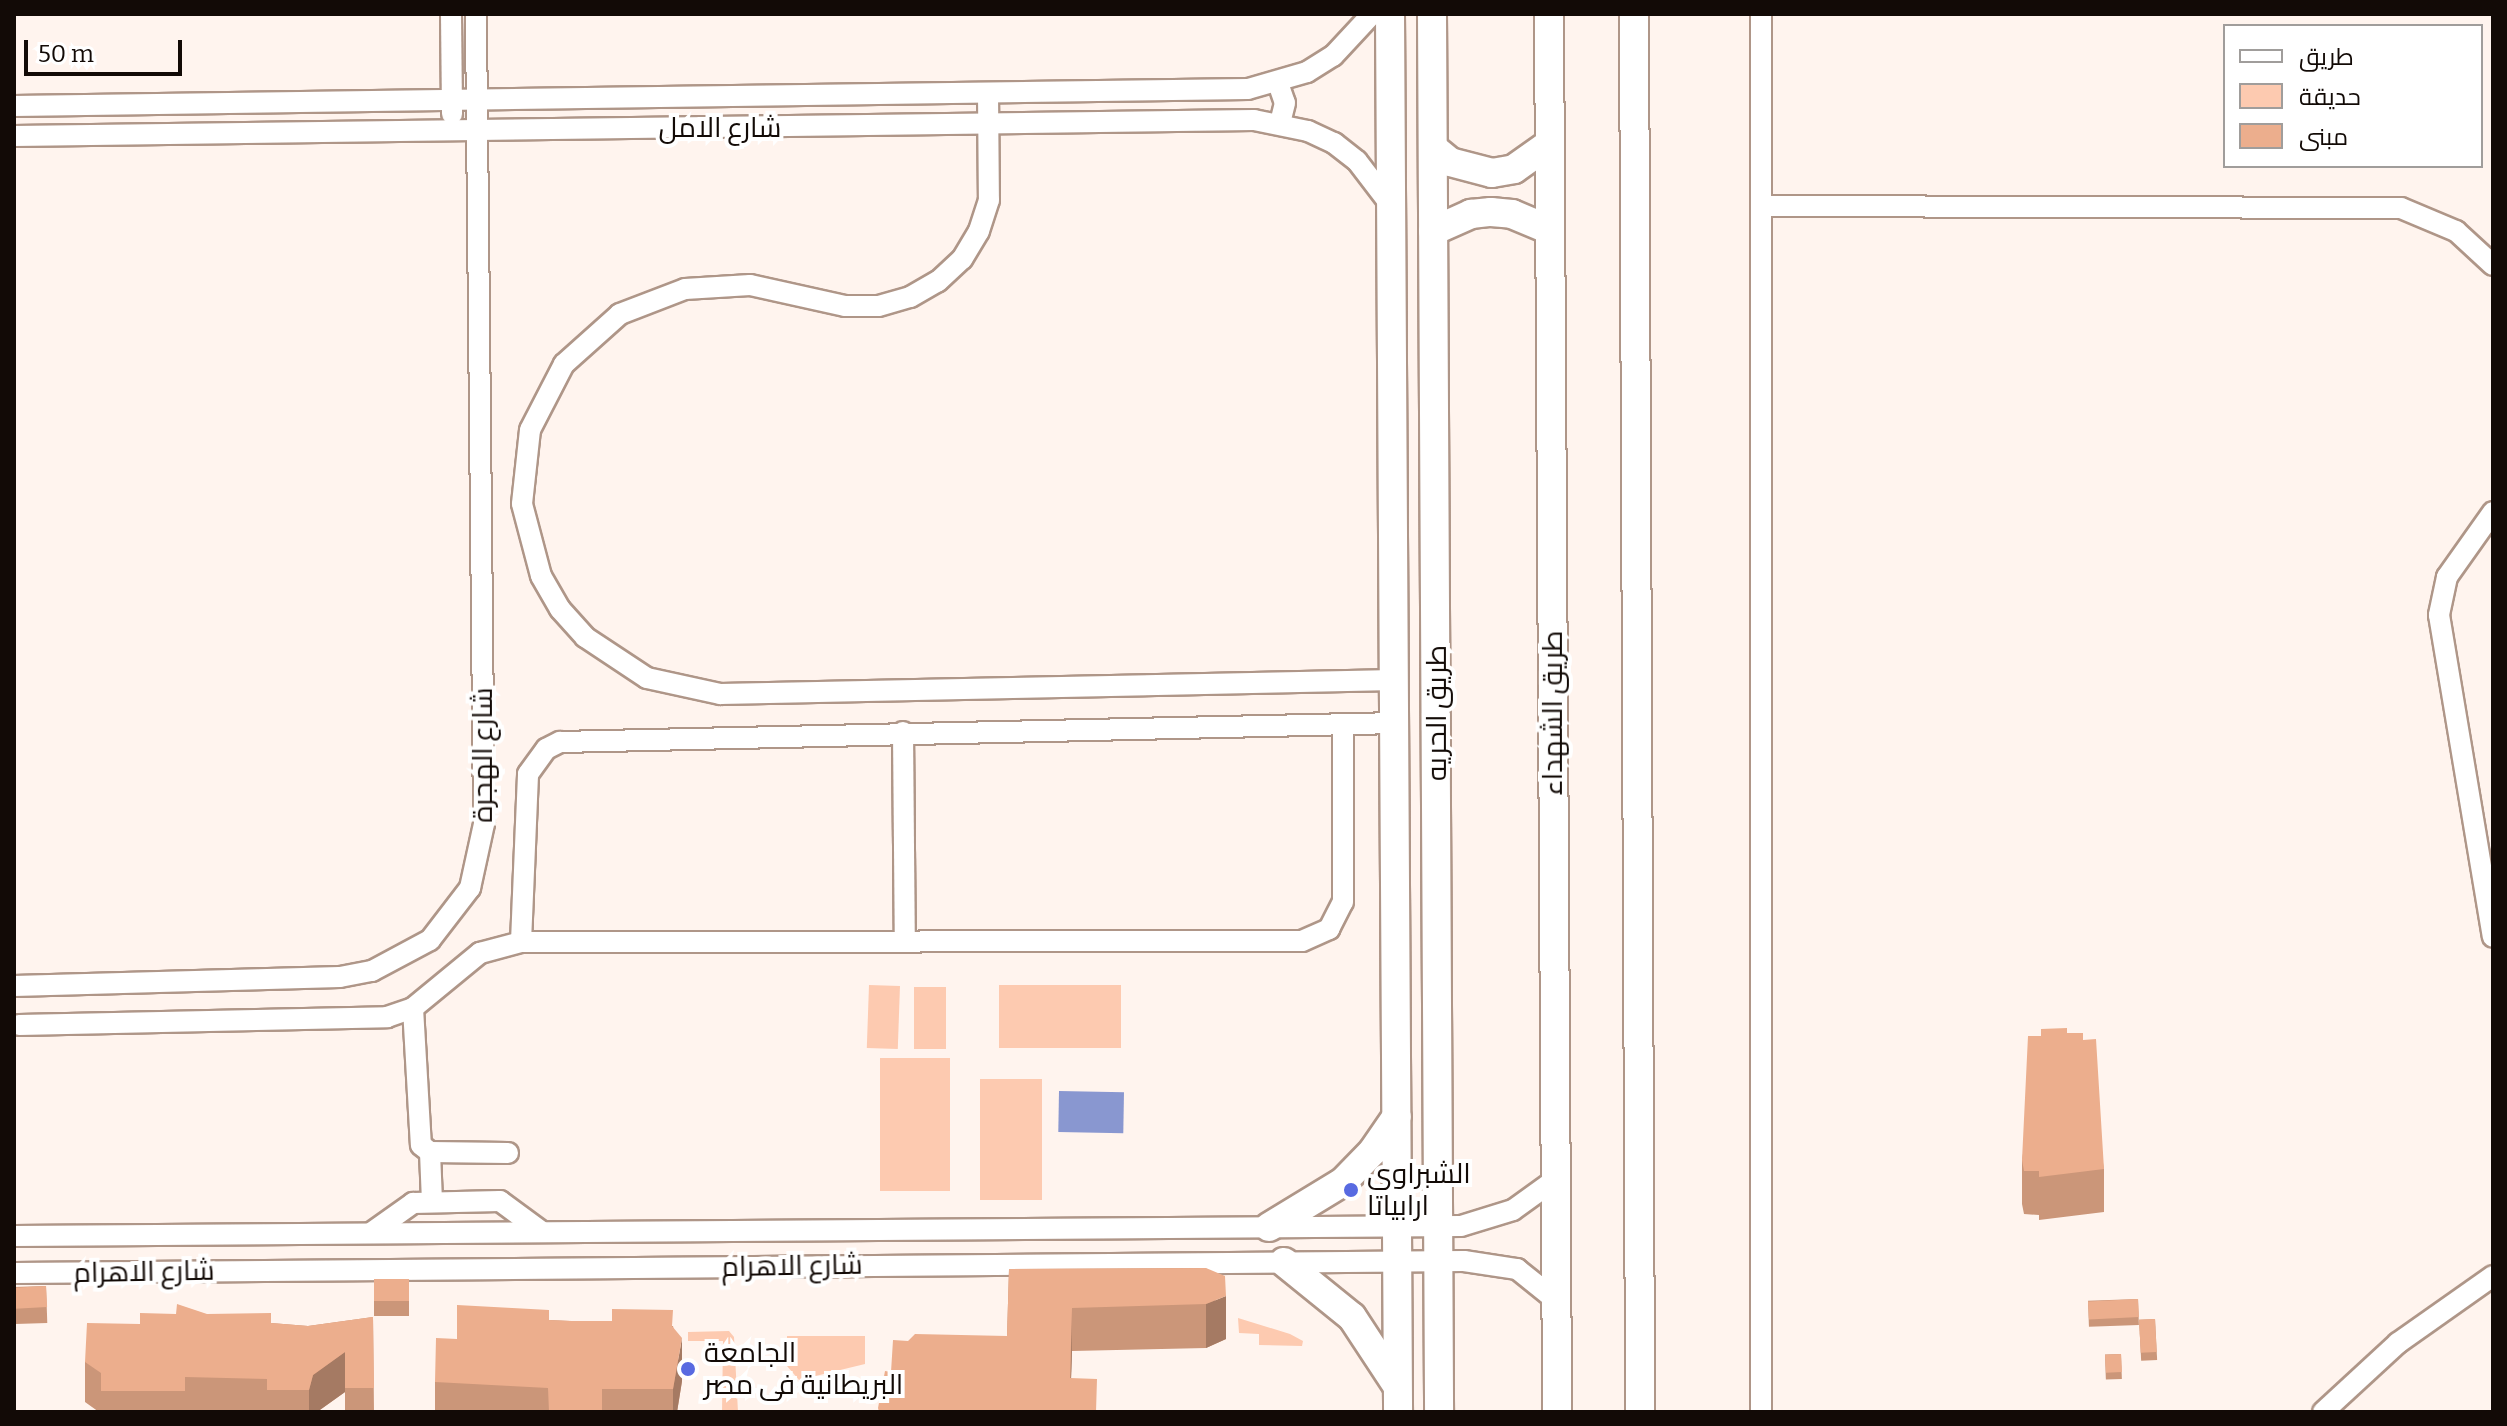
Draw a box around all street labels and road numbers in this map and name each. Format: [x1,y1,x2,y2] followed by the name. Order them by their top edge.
[659,111,781,145] street label: شارع الامل
[1536,630,1570,796] street label: طريق الشهداء
[1420,645,1454,781] street label: طريق الحريه
[466,687,500,823] street label: شارع الهجرة
[721,1248,863,1284] street label: شارع الاهرام
[73,1254,215,1290] street label: شارع الاهرام

